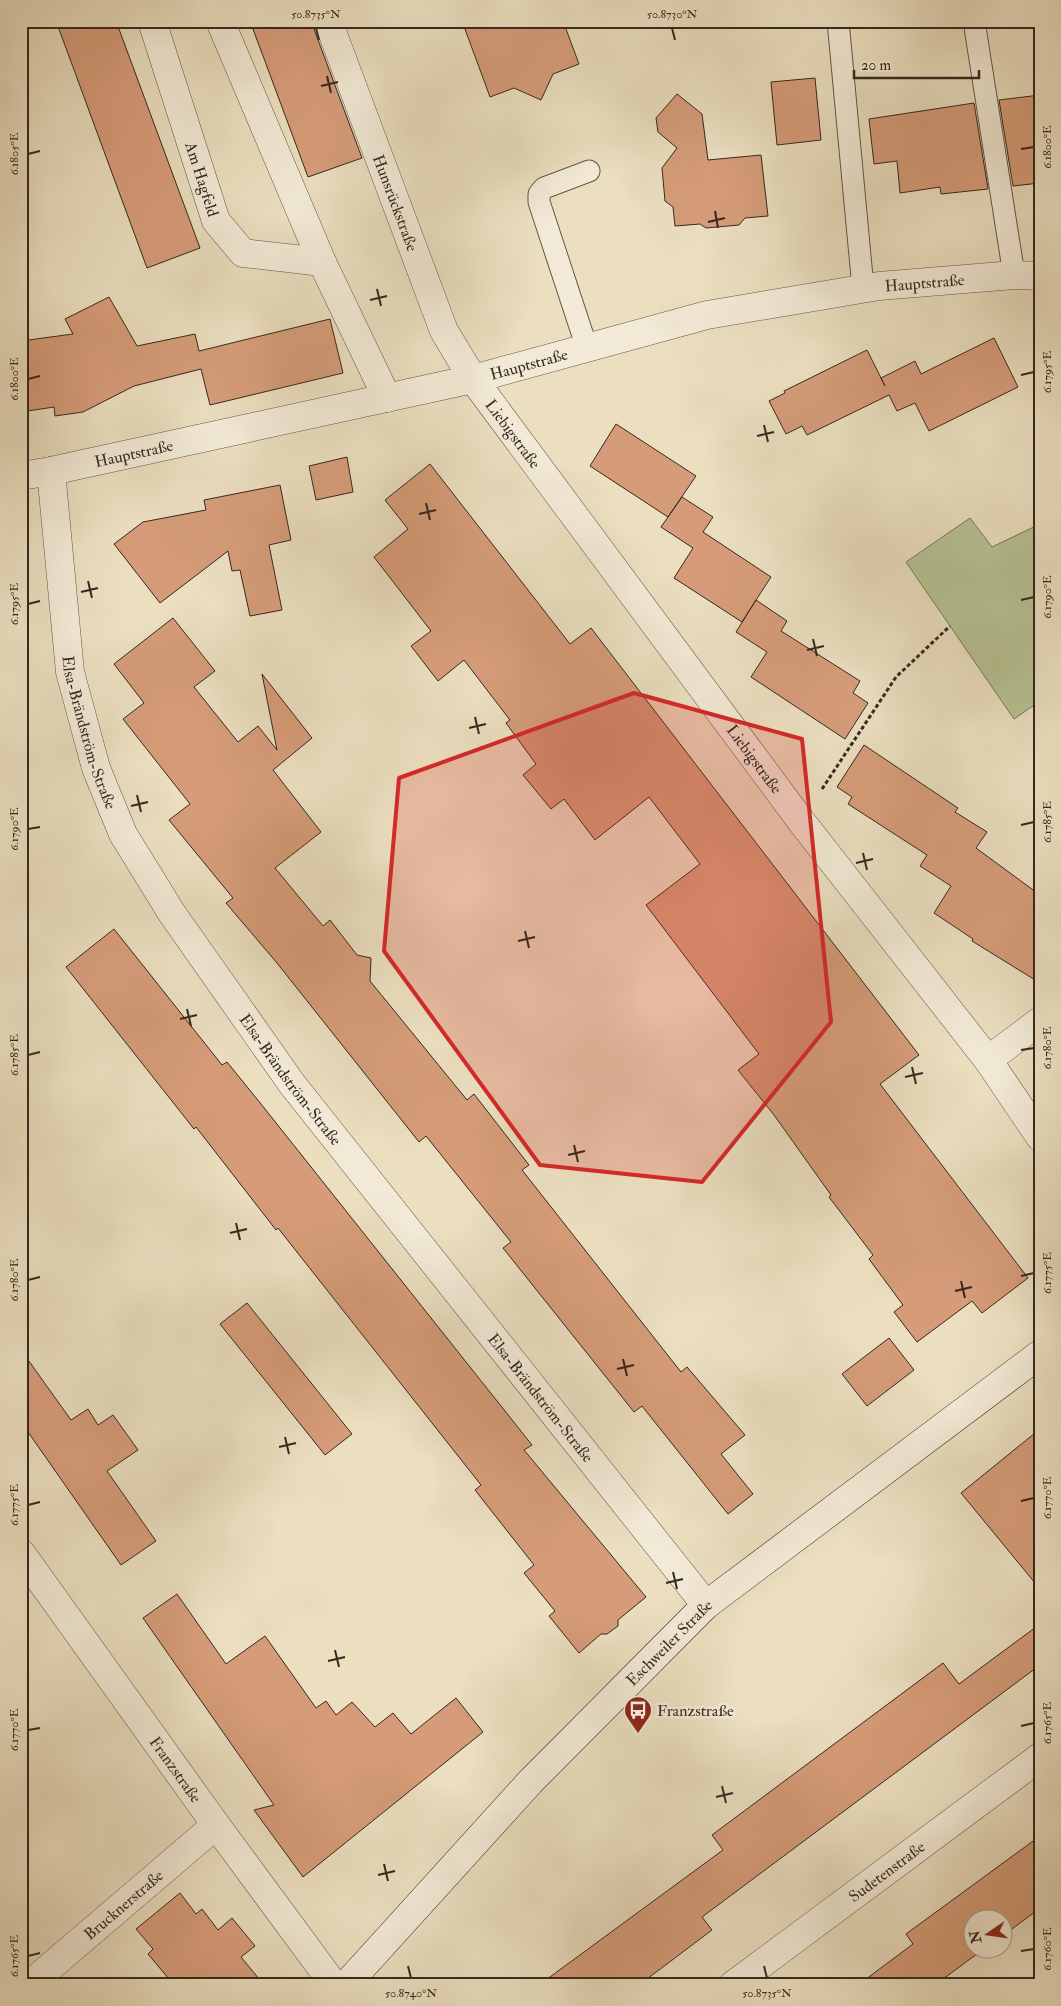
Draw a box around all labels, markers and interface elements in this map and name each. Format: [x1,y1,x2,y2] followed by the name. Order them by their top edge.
[291,7,341,22] text: 50.8735°N
[647,7,698,22] text: 50.8730°N
[854,48,978,80] scale bar
[861,56,891,75] text: 20 m
[1040,125,1055,169] text: 6.1800°E
[7,132,22,175] text: 6.1805°E
[180,139,223,219] street label: Am Hagfeld
[368,152,422,255] street label: Hunsrückstraße
[884,270,965,296] street label: Hauptstraße
[488,344,570,385] street label: Hauptstraße
[1040,350,1055,393] text: 6.1795°E
[7,357,22,401] text: 6.1800°E
[481,396,545,473] street label: Liebigstraße
[93,436,175,472] street label: Hauptstraße
[1040,575,1055,619] text: 6.1790°E
[7,582,22,625] text: 6.1795°E
[58,655,121,812] street label: Elsa-Brändström-Straße
[722,721,786,798] street label: Liebigstraße
[1040,801,1055,843] text: 6.1785°E
[7,807,22,851] text: 6.1790°E
[235,1010,346,1150] street label: Elsa-Brändström-Straße
[1040,1026,1055,1069] text: 6.1780°E
[7,1034,22,1076] text: 6.1785°E
[1040,1252,1055,1294] text: 6.1775°E
[7,1258,22,1301] text: 6.1780°E
[483,1330,598,1467] street label: Elsa-Brändström-Straße
[1040,1476,1055,1519] text: 6.1770°E
[7,1484,22,1526] text: 6.1775°E
[622,1595,717,1691] street label: Eschweiler Straße
[623,1695,653,1734] bus stop icon: Franzstraße
[657,1701,734,1721] place label: Franzstraße
[1040,1701,1055,1744] text: 6.1765°E
[7,1708,22,1751] text: 6.1770°E
[145,1733,206,1807] street label: Franzstraße
[845,1837,929,1907] street label: Sudetenstraße
[80,1865,168,1945] street label: Brucknerstraße
[964,1908,1014,1958] north arrow
[1040,1927,1055,1971] text: 6.1760°E
[966,1928,986,1946] text: N
[7,1934,22,1977] text: 6.1765°E
[385,1986,437,2001] text: 50.8740°N
[742,1986,792,2001] text: 50.8735°N

